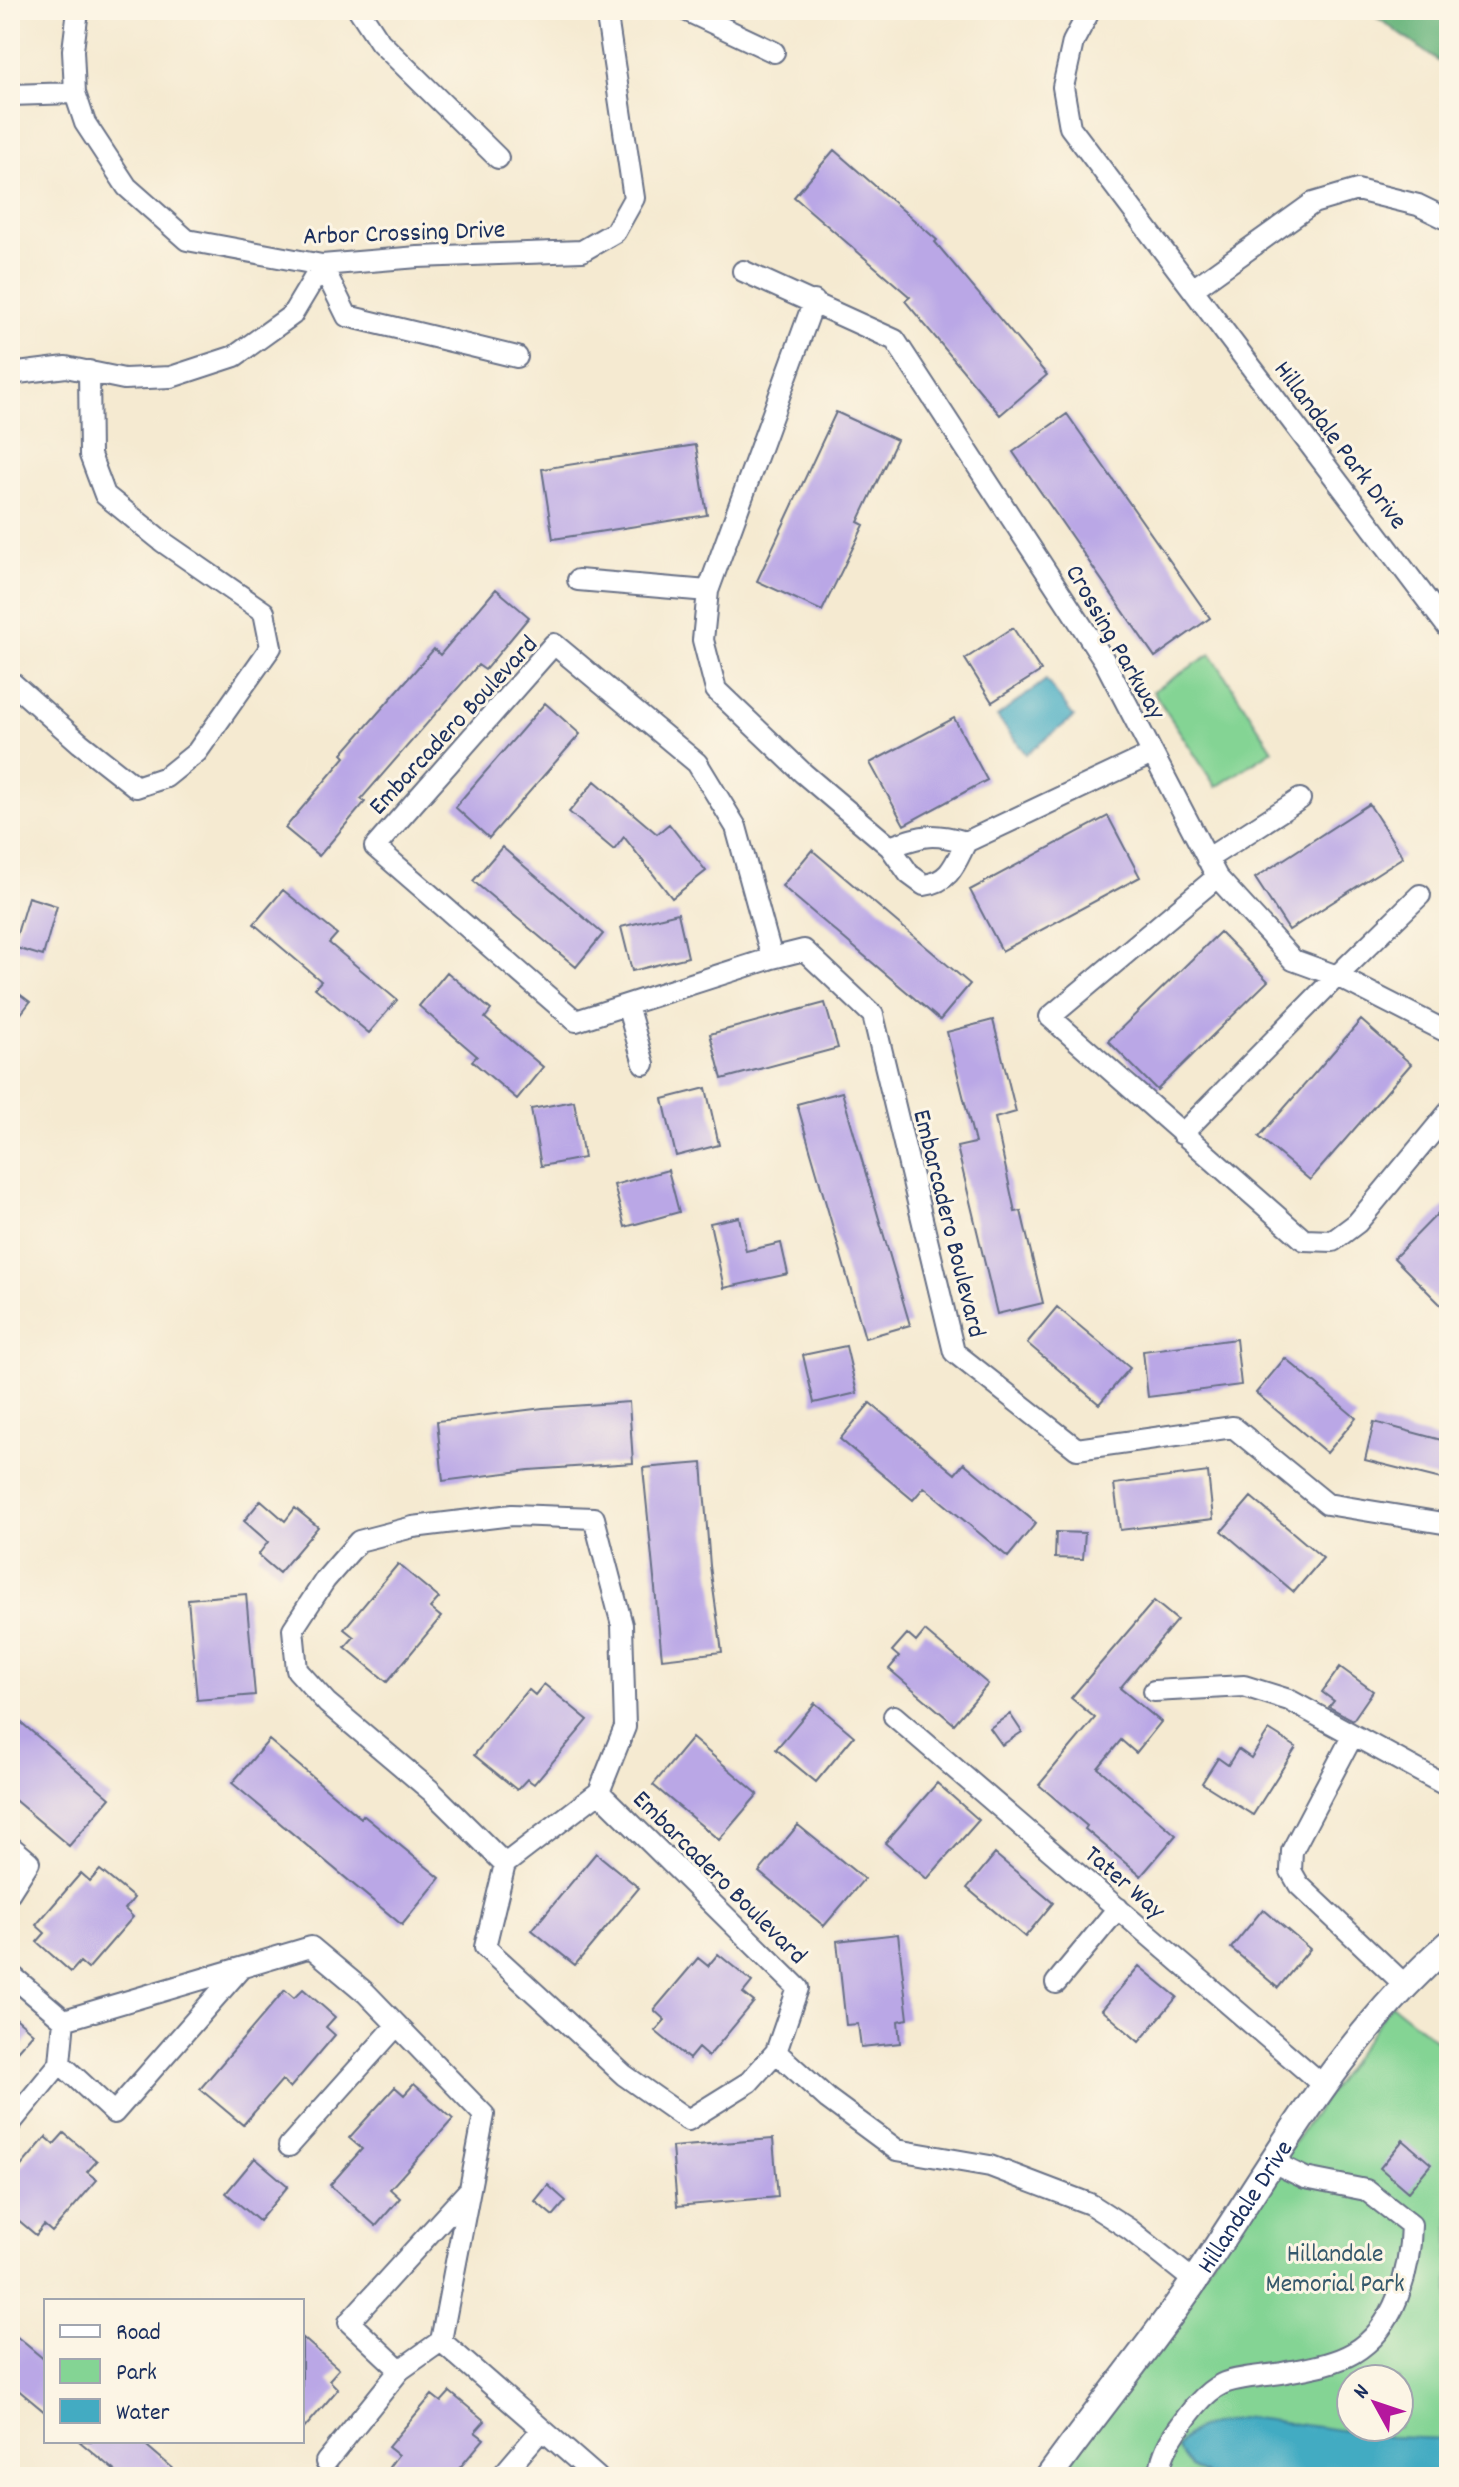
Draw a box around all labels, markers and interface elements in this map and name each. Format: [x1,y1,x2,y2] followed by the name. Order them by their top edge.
[302,212,506,257] street label: Arbor Crossing Drive
[1263,354,1415,538] street label: Hillandale Park Drive
[1054,558,1174,728] street label: Crossing Parkway
[361,628,548,825] street label: Embarcadero Boulevard
[901,1106,994,1342] street label: Embarcadero Boulevard
[623,1783,814,1974] street label: Embarcadero Boulevard
[1075,1838,1173,1930] street label: Tater Way
[1189,2133,1304,2282] street label: Hillandale Drive
[1265,2237,1405,2304] park label: Hillandale Memorial Park
[44,2299,304,2443] legend
[116,2317,161,2351] text: Road
[116,2357,157,2391] text: Park
[1335,2363,1415,2443] north arrow
[1347,2378,1378,2407] text: N
[116,2397,169,2431] text: Water

